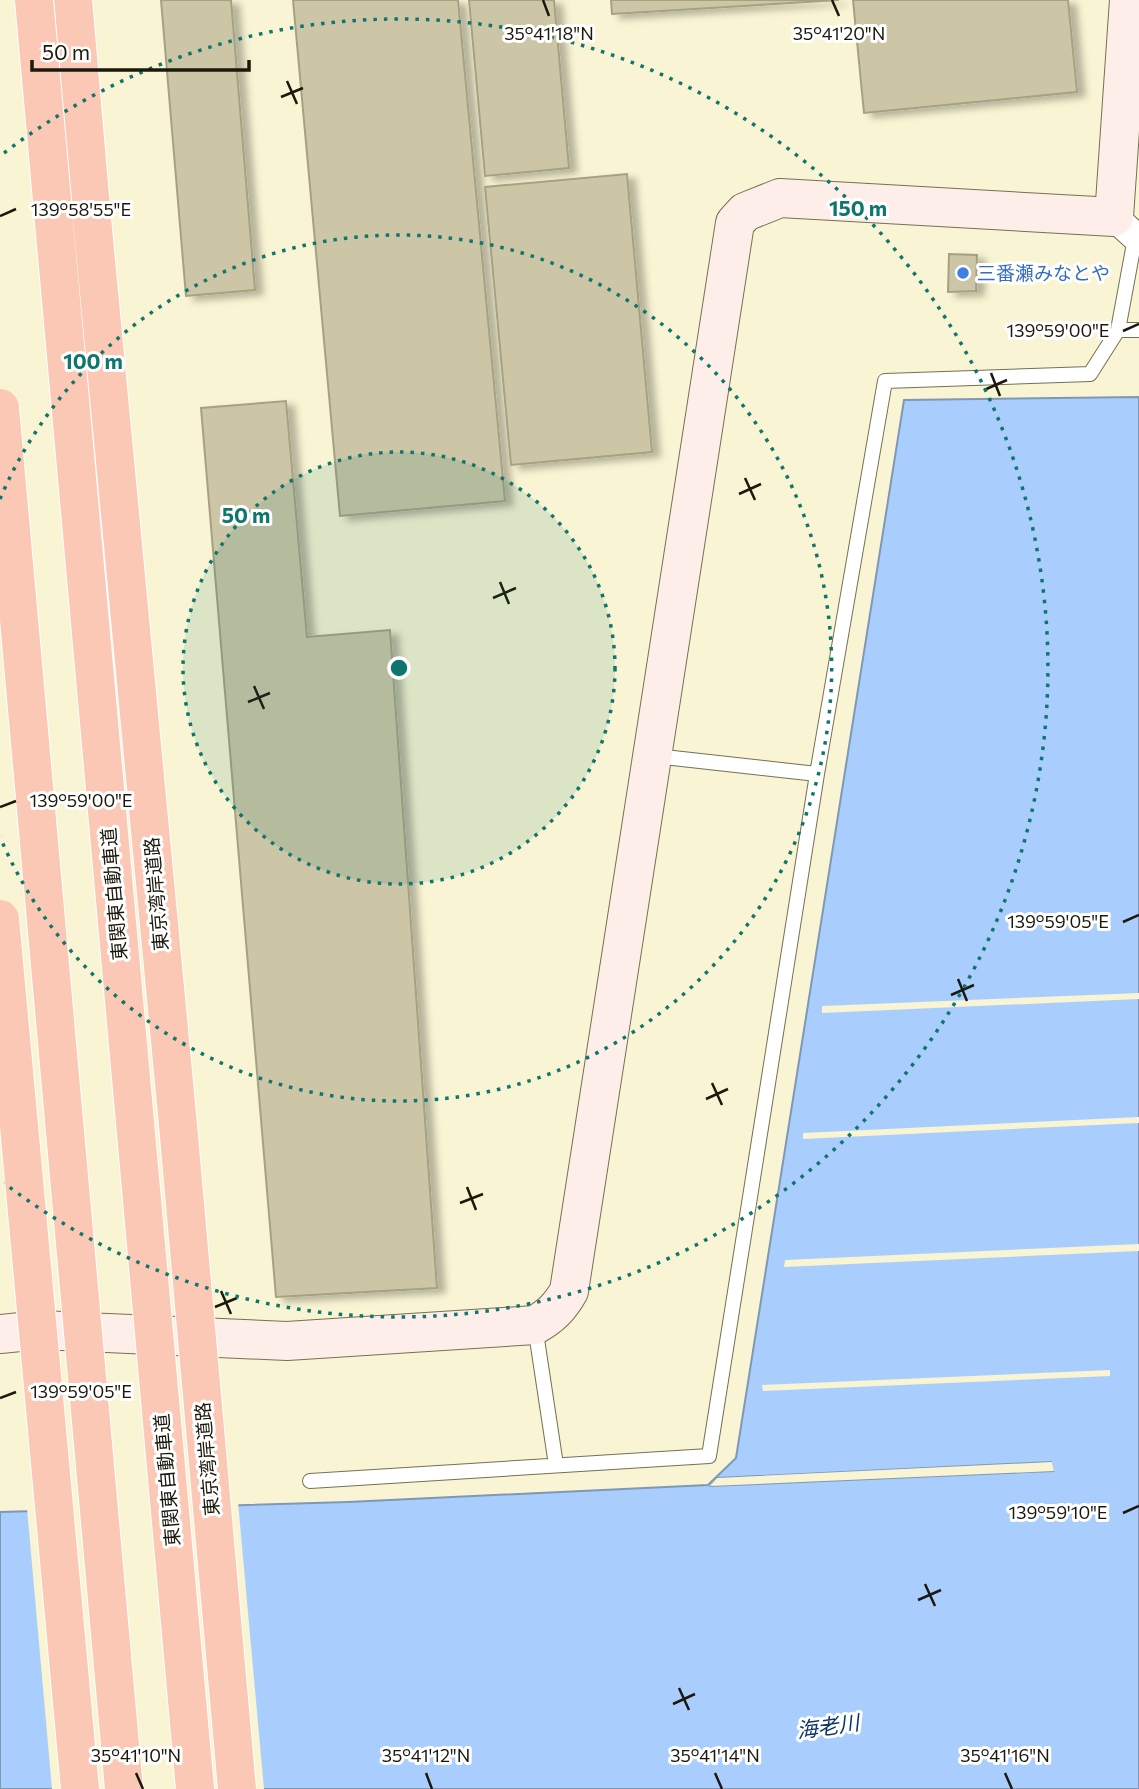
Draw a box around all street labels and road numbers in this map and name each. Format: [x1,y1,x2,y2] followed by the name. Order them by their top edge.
[96,827,131,961] street label: 東関東自動車道
[139,836,172,952] street label: 東京湾岸道路
[190,1401,223,1517] street label: 東京湾岸道路
[149,1413,184,1547] street label: 東関東自動車道

